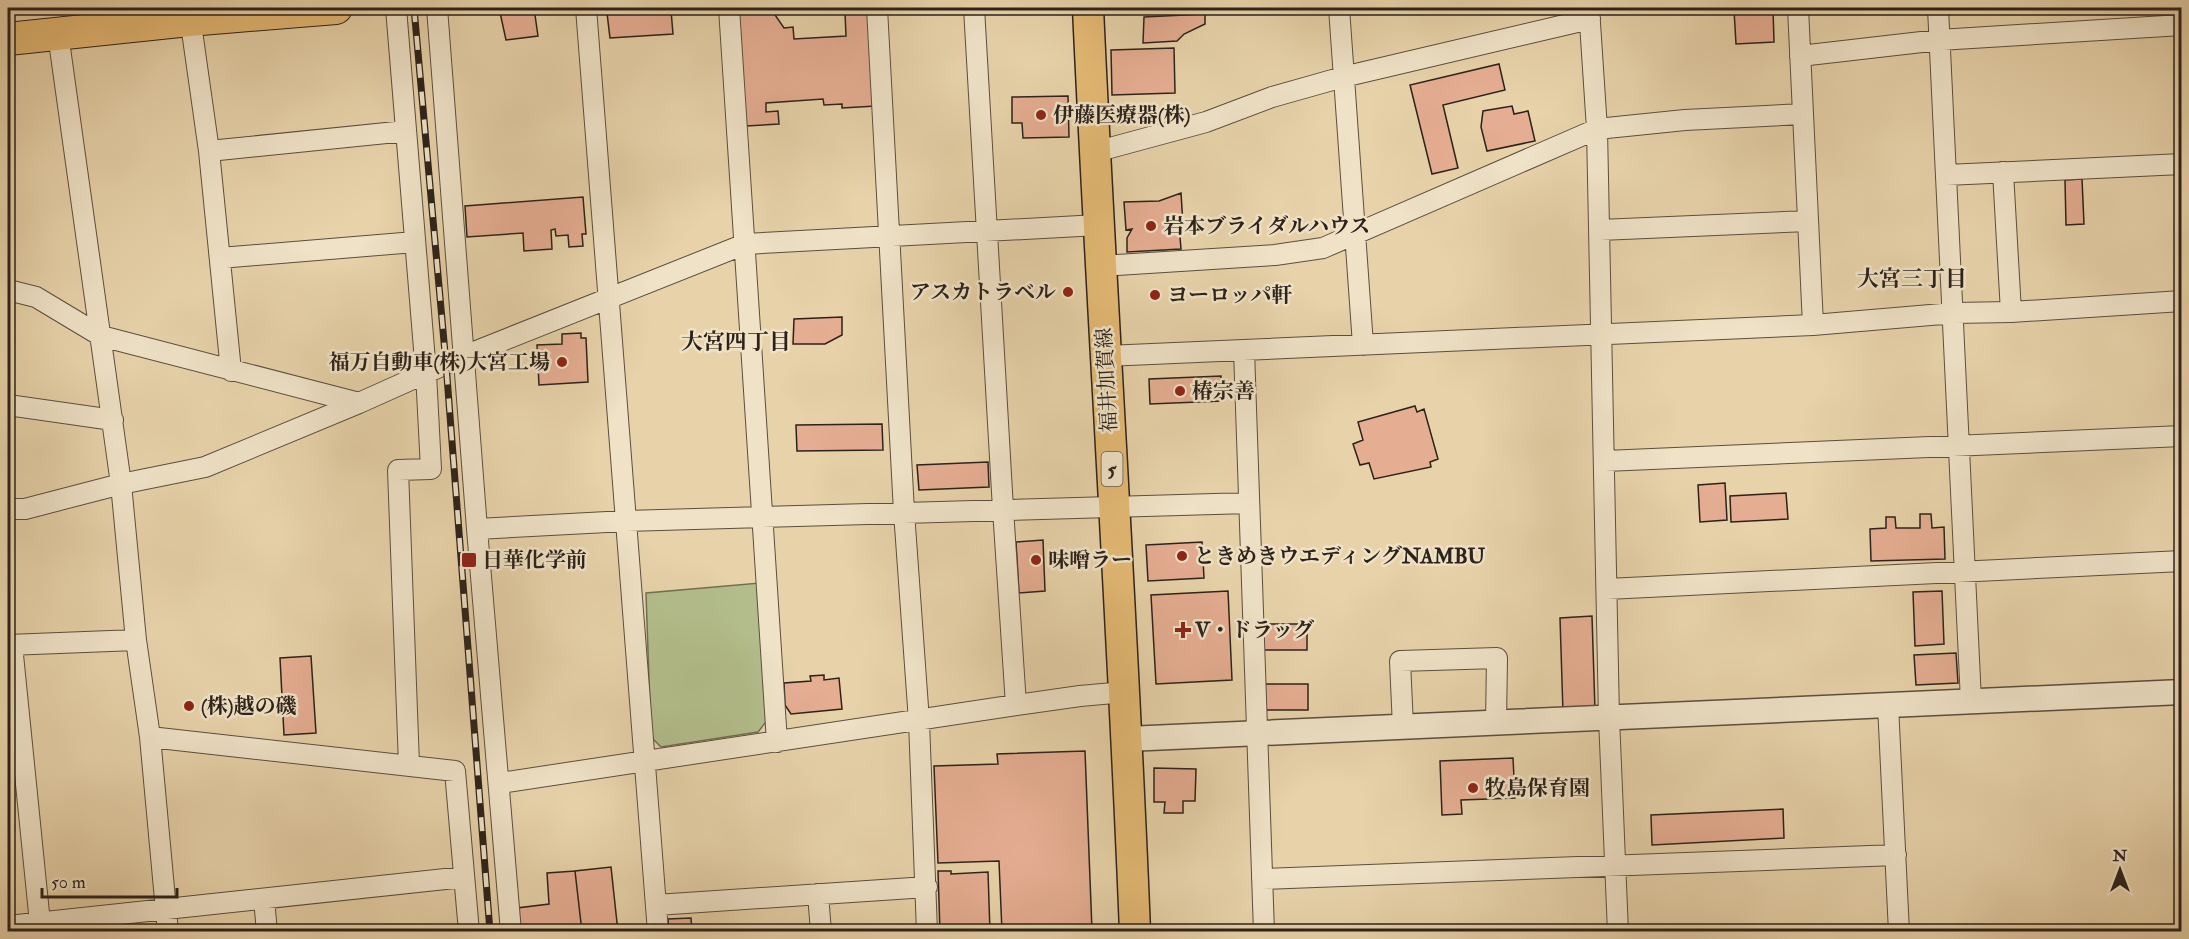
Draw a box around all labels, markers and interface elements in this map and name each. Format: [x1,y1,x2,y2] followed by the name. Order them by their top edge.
[1053,102,1190,129] place label: 伊藤医療器(株)
[1034,108,1048,122] marker: 伊藤医療器(株)
[1163,213,1370,240] place label: 岩本ブライダルハウス
[1144,219,1158,233] marker: 岩本ブライダルハウス
[1857,265,1967,293] district label: 大宮三丁目
[910,279,1056,306] place label: アスカトラベル
[1167,282,1293,309] place label: ヨーロッパ軒
[1061,285,1075,299] marker: アスカトラベル
[1148,288,1162,302] marker: ヨーロッパ軒
[1091,327,1123,433] street label: 福井加賀線
[681,328,791,356] district label: 大宮四丁目
[329,349,550,376] place label: 福万自動車(株)大宮工場
[555,355,569,369] marker: 福万自動車(株)大宮工場
[1192,378,1255,405] place label: 椿宗善
[1173,384,1187,398] marker: 椿宗善
[1102,452,1122,486] road number: 5
[1194,543,1486,570] place label: ときめきウエディングNAMBU
[482,547,587,574] place label: 日華化学前
[1048,547,1132,574] place label: 味噌ラー
[1175,549,1189,563] marker: ときめきウエディングNAMBU
[460,551,478,569] marker: 日華化学前
[1029,553,1043,567] marker: 味噌ラー
[1194,617,1314,644] place label: V・ドラッグ
[1176,623,1190,637] marker: V・ドラッグ
[201,693,296,720] place label: (株)越の磯
[182,699,196,713] marker: (株)越の磯
[1485,775,1590,802] place label: 牧島保育園
[1466,781,1480,795] marker: 牧島保育園
[2090,840,2150,900] north arrow
[2112,846,2128,866] text: N
[42,861,177,899] scale bar
[51,871,86,894] text: 50 m

